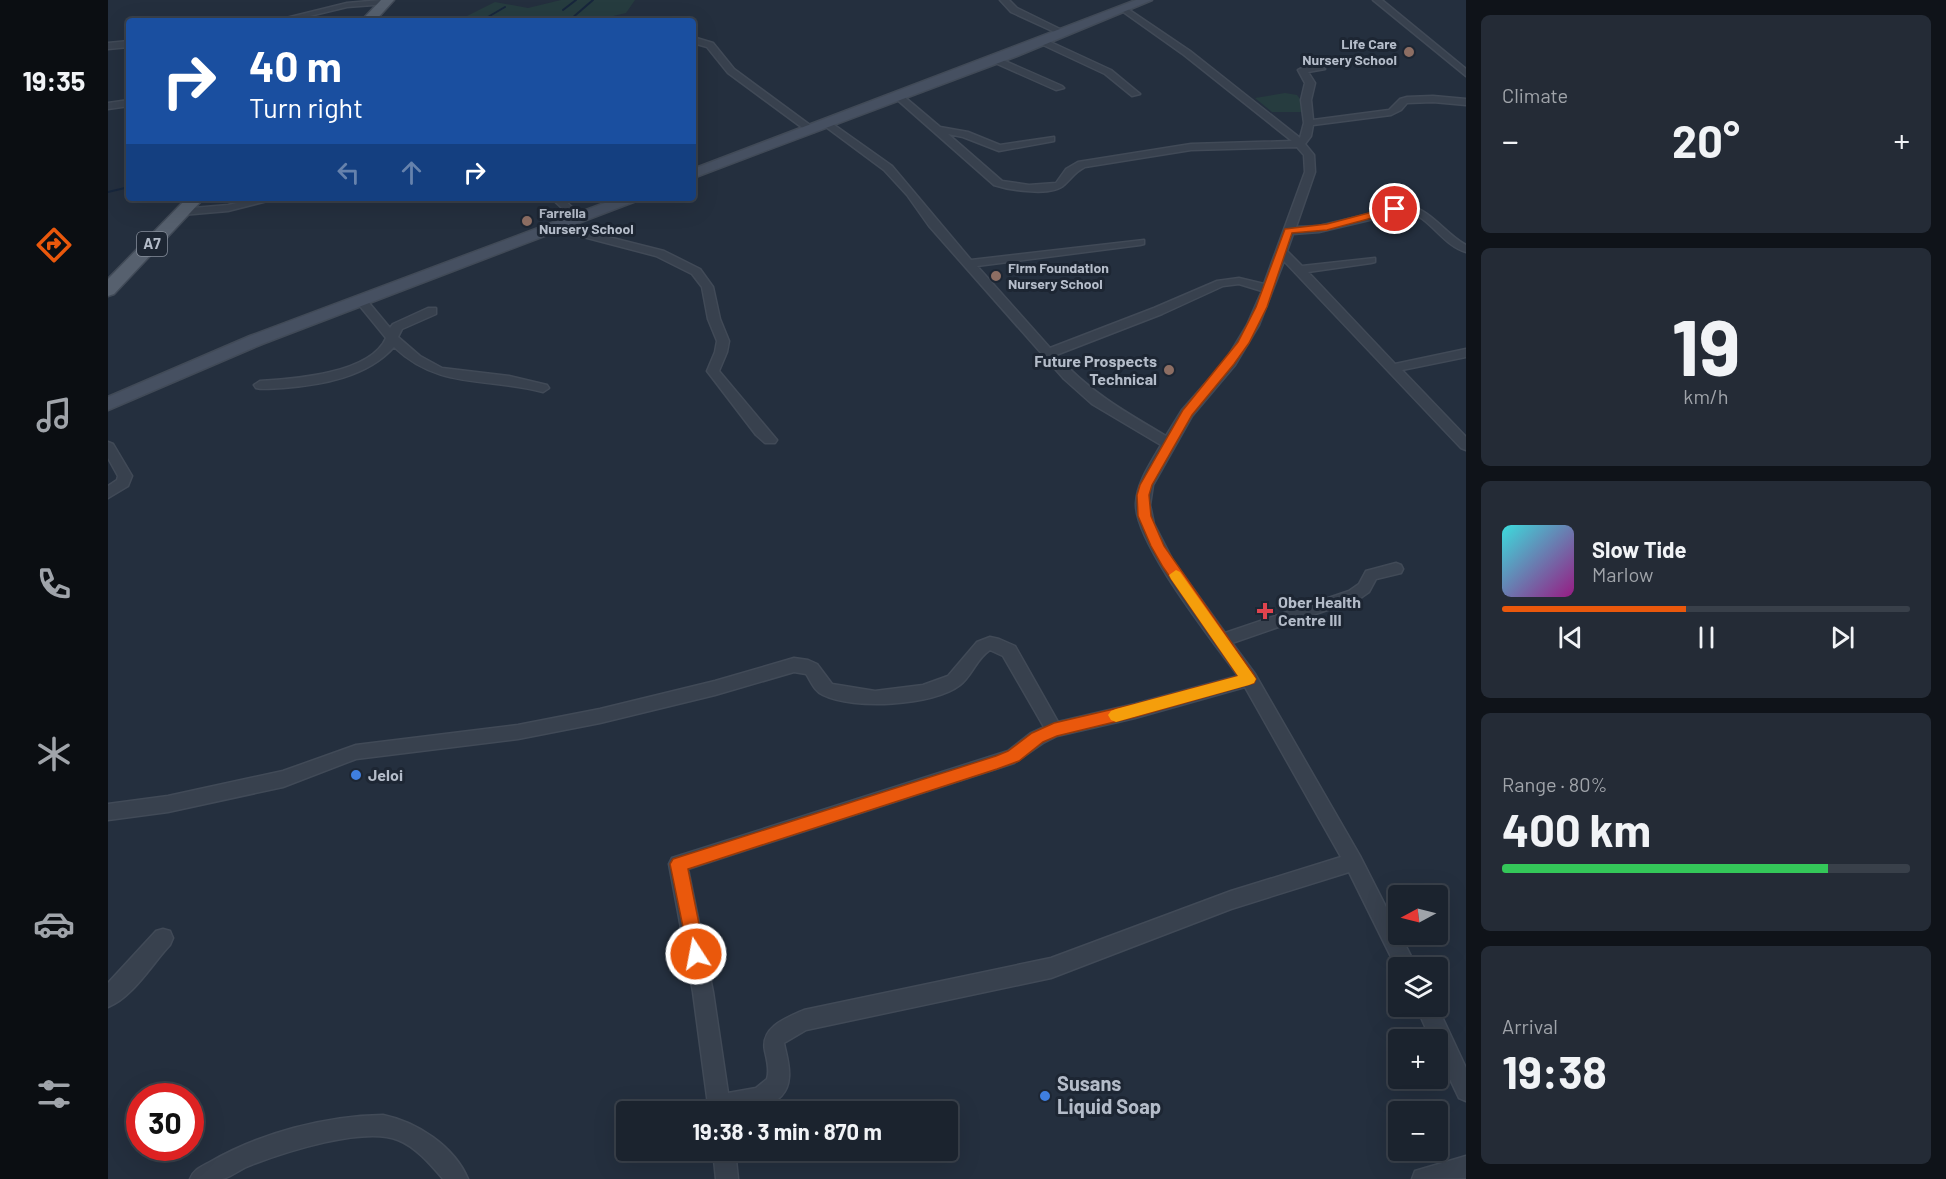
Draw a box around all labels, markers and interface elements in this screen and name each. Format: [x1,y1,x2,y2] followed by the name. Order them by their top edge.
[1302,35,1397,68] place label: Life Care Nursery School
[249,40,342,90] text: 40 m
[150,42,228,120] icon: right
[1402,45,1416,59] marker: Life Care Nursery School
[23,64,85,96] text: 19:35
[1502,83,1568,107] text: Climate
[249,91,363,123] text: Turn right
[1672,113,1740,167] text: 20°
[1502,120,1519,160] text: −
[1894,120,1910,160] text: +
[332,156,365,189] icon: left
[395,156,428,189] icon: ahead
[458,156,491,189] icon: right
[1369,183,1420,234] pin
[1378,192,1411,225] icon: arrive
[539,204,634,237] place label: Farrella Nursery School
[520,214,534,228] marker: Farrella Nursery School
[33,224,75,266] icon: directions
[137,232,167,256] road number: A7
[1008,259,1109,292] place label: Firm Foundation Nursery School
[989,269,1003,283] marker: Firm Foundation Nursery School
[1671,298,1741,392] text: 19
[1034,351,1157,388] place label: Future Prospects Technical
[1162,363,1176,377] marker: Future Prospects Technical
[1683,384,1729,408] text: km/h
[33,394,75,436] icon: music
[1592,536,1687,562] text: Slow Tide
[1592,562,1653,586] text: Marlow
[33,563,75,605] icon: phone
[1278,592,1361,629] place label: Ober Health Centre III
[1256,602,1274,620] marker: Ober Health Centre III
[1554,621,1587,654] icon: previous
[1690,621,1723,654] icon: pause
[1826,621,1859,654] icon: next
[33,733,75,775] icon: climate
[368,765,403,784] place label: Jeloi
[349,768,363,782] marker: Jeloi
[1502,772,1607,796] text: Range · 80%
[1502,802,1651,856] text: 400 km
[1388,885,1448,945] north arrow
[1388,885,1448,1161] map controls
[33,903,75,945] icon: car
[664,922,728,986] position arrow
[1388,957,1448,1017] button: layers
[1502,1014,1558,1038] text: Arrival
[1388,1029,1448,1089] button: +
[1502,1044,1607,1098] text: 19:38
[1057,1071,1161,1118] place label: Susans Liquid Soap
[33,1073,75,1115] icon: filters
[126,1083,204,1161] speed limit sign: 30
[1038,1089,1052,1103] marker: Susans Liquid Soap
[1388,1101,1448,1161] button: −
[692,1118,882,1144] text: 19:38 · 3 min · 870 m

